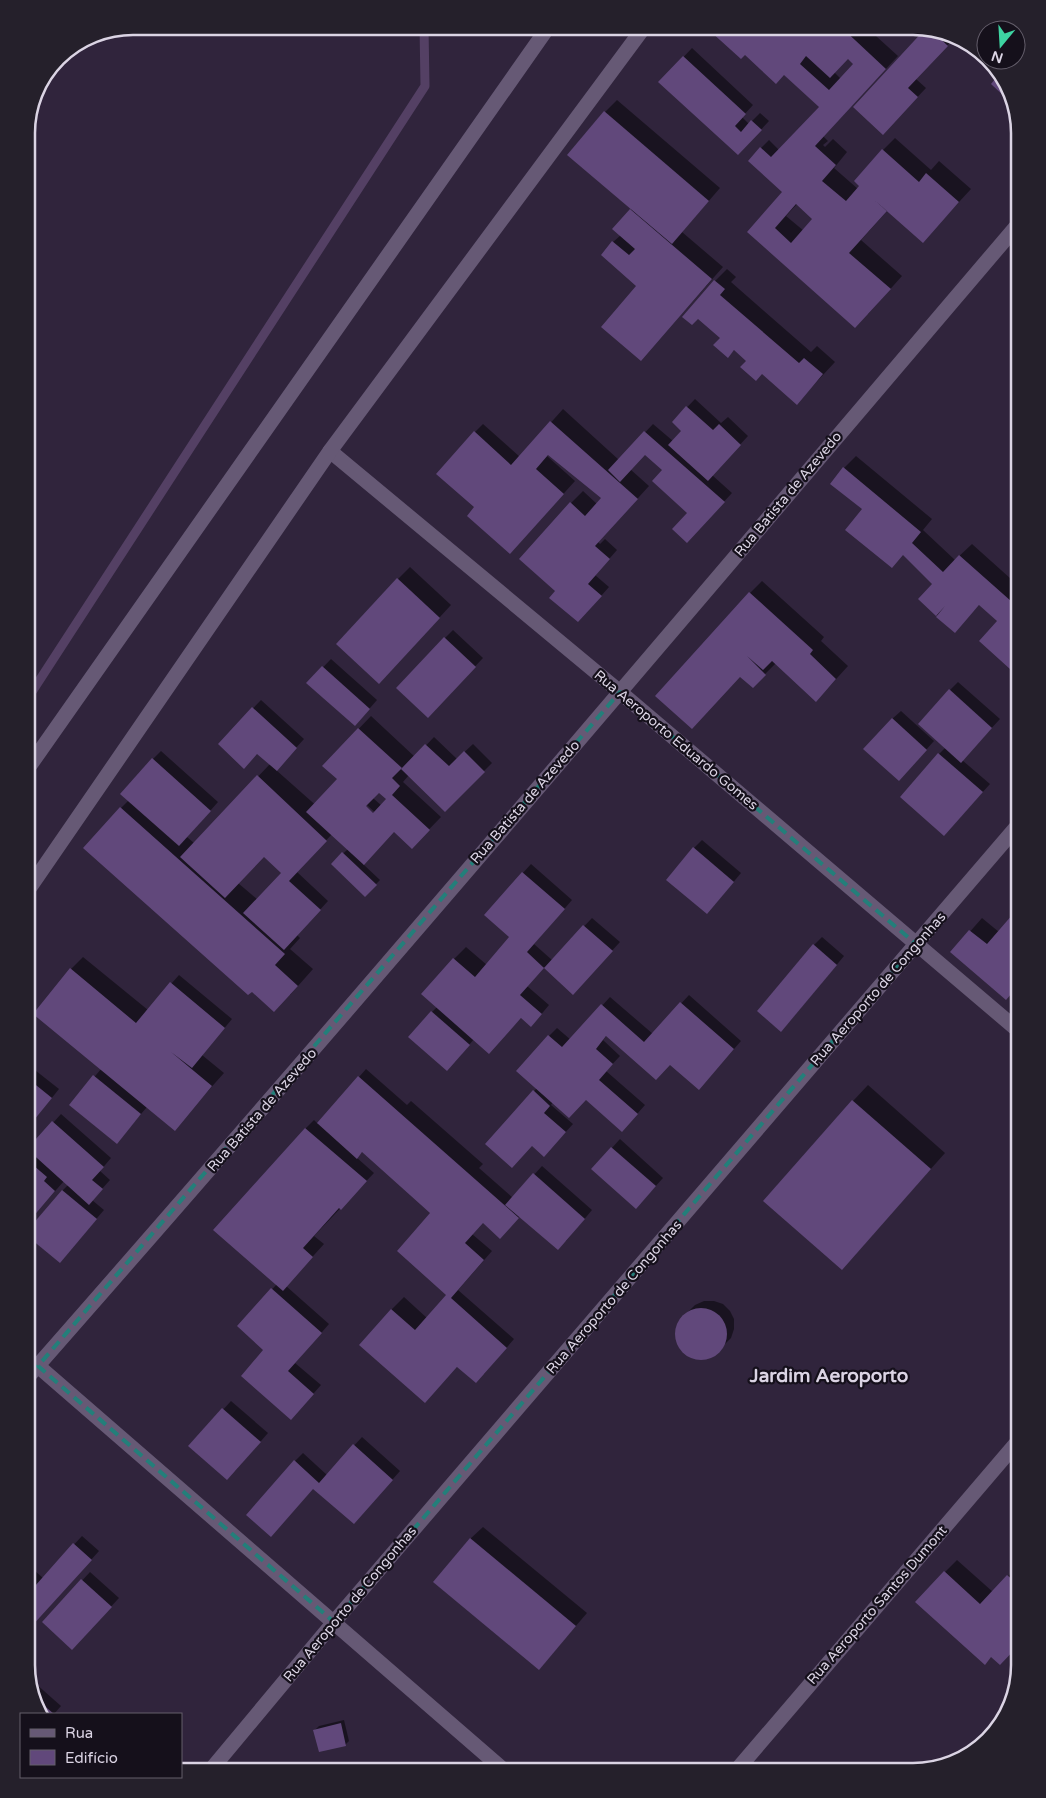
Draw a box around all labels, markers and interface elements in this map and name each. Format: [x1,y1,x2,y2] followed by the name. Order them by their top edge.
[976,20,1026,70] north arrow
[989,47,1005,67] text: N
[731,428,845,560] street label: Rua Batista de Azevedo
[591,666,762,814] street label: Rua Aeroporto Eduardo Gomes
[467,737,583,867] street label: Rua Batista de Azevedo
[807,909,950,1069] street label: Rua Aeroporto de Congonhas
[204,1045,320,1175] street label: Rua Batista de Azevedo
[543,1217,686,1377] street label: Rua Aeroporto de Congonhas
[749,1365,908,1388] district label: Jardim Aeroporto
[803,1522,951,1688] street label: Rua Aeroporto Santos Dumont
[280,1523,420,1685] street label: Rua Aeroporto de Congonhas
[20,1713,182,1778] legend
[65,1724,93,1742] text: Rua
[65,1749,118,1767] text: Edifício

